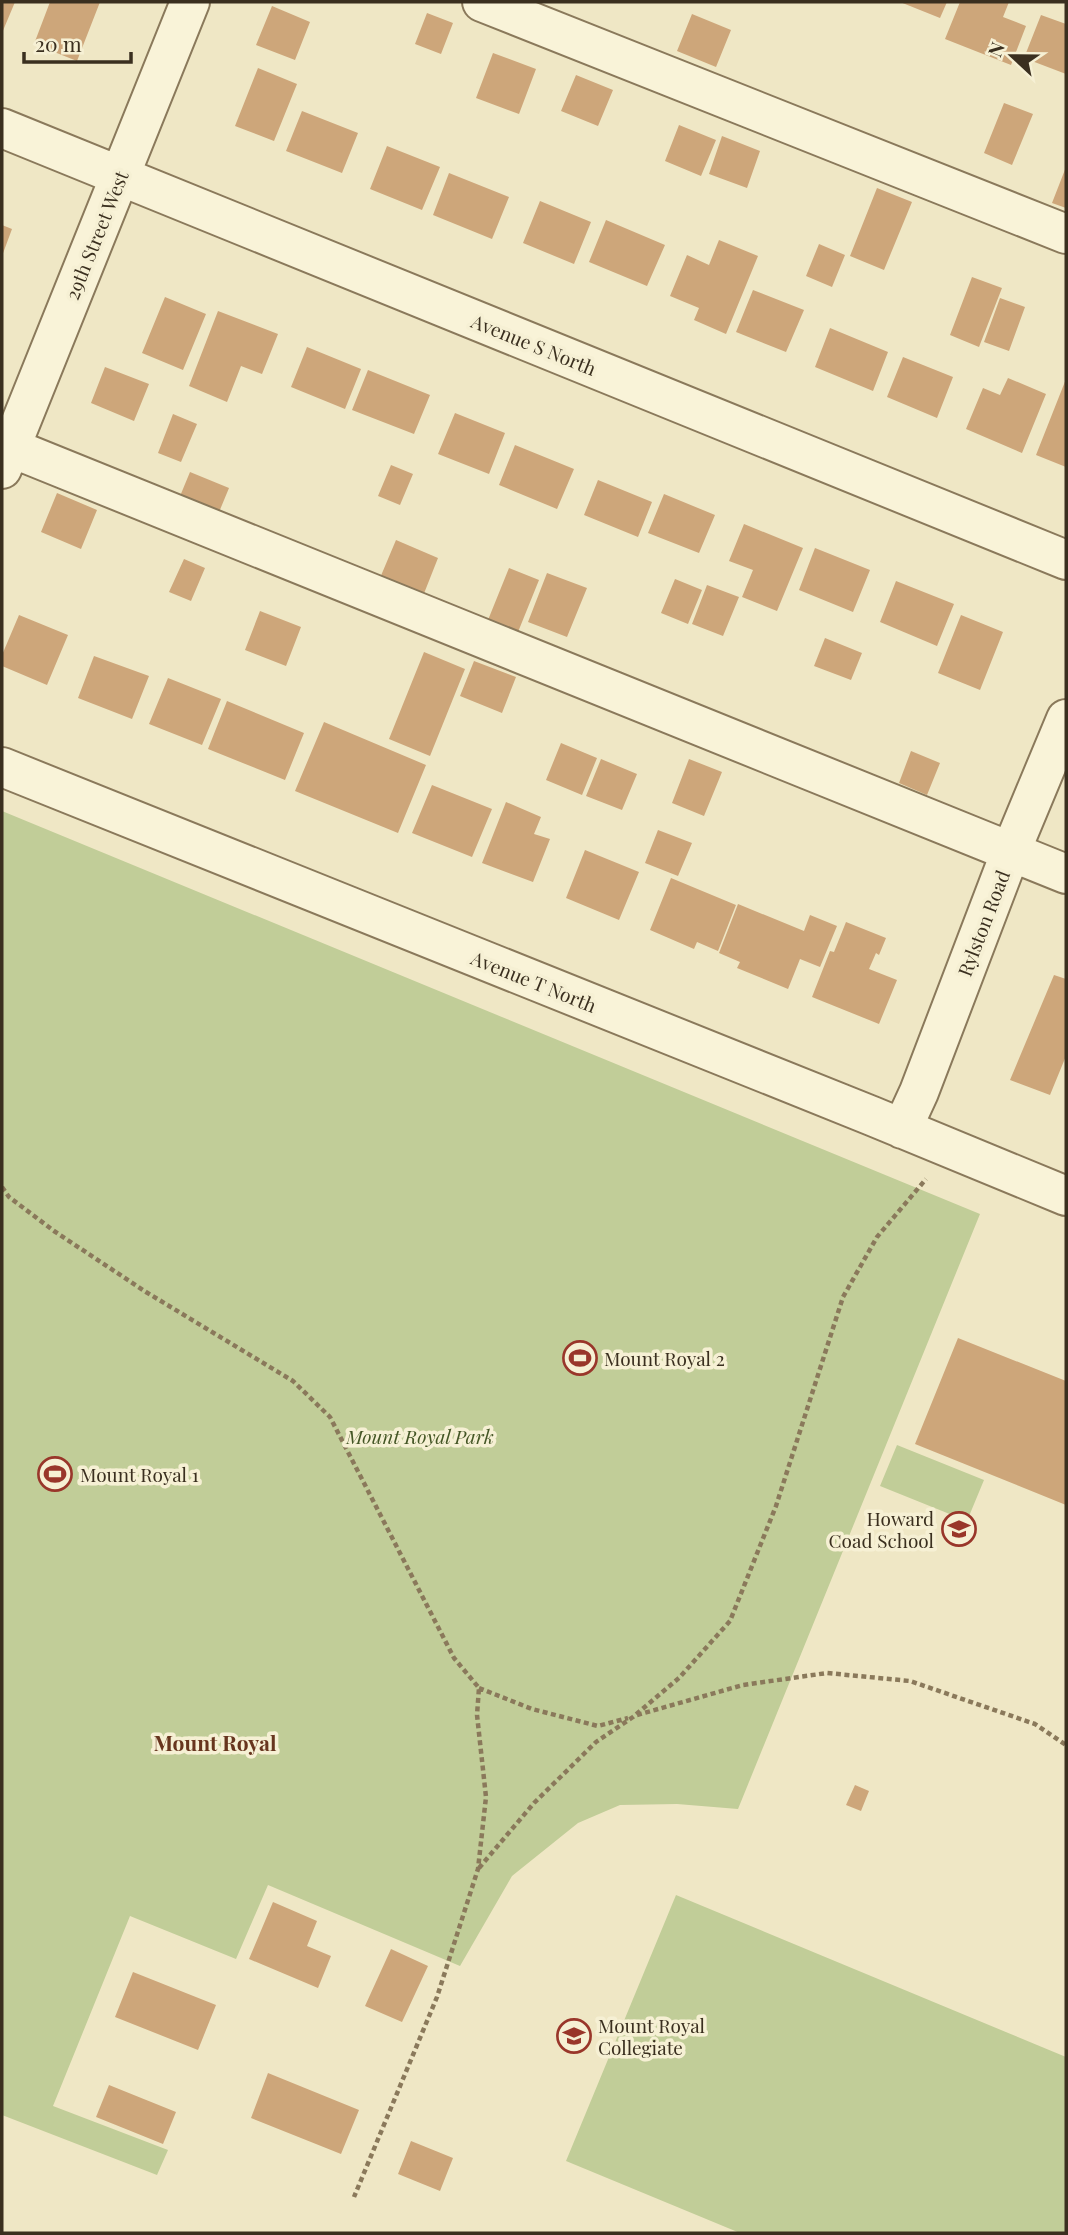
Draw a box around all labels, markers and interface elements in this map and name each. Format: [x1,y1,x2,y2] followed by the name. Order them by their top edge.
[24,21,131,65] scale bar
[977,21,1047,91] north arrow
[35,29,82,57] text: 20 m
[981,38,1010,60] text: N
[58,166,134,303] street label: 29th Street West
[467,307,600,381] street label: Avenue S North
[951,866,1015,980] street label: Rylston Road
[467,944,600,1018] street label: Avenue T North
[561,1339,599,1377] sports icon: Mount Royal 2
[604,1345,725,1371] place label: Mount Royal 2
[345,1423,494,1449] park label: Mount Royal Park
[36,1455,74,1493] sports icon: Mount Royal 1
[80,1461,199,1487] place label: Mount Royal 1
[829,1505,935,1553] place label: Howard Coad School
[940,1510,978,1548] school or university icon: Howard Coad School
[154,1728,277,1756] district label: Mount Royal
[598,2012,706,2060] place label: Mount Royal Collegiate
[555,2017,593,2055] school or university icon: Mount Royal Collegiate

